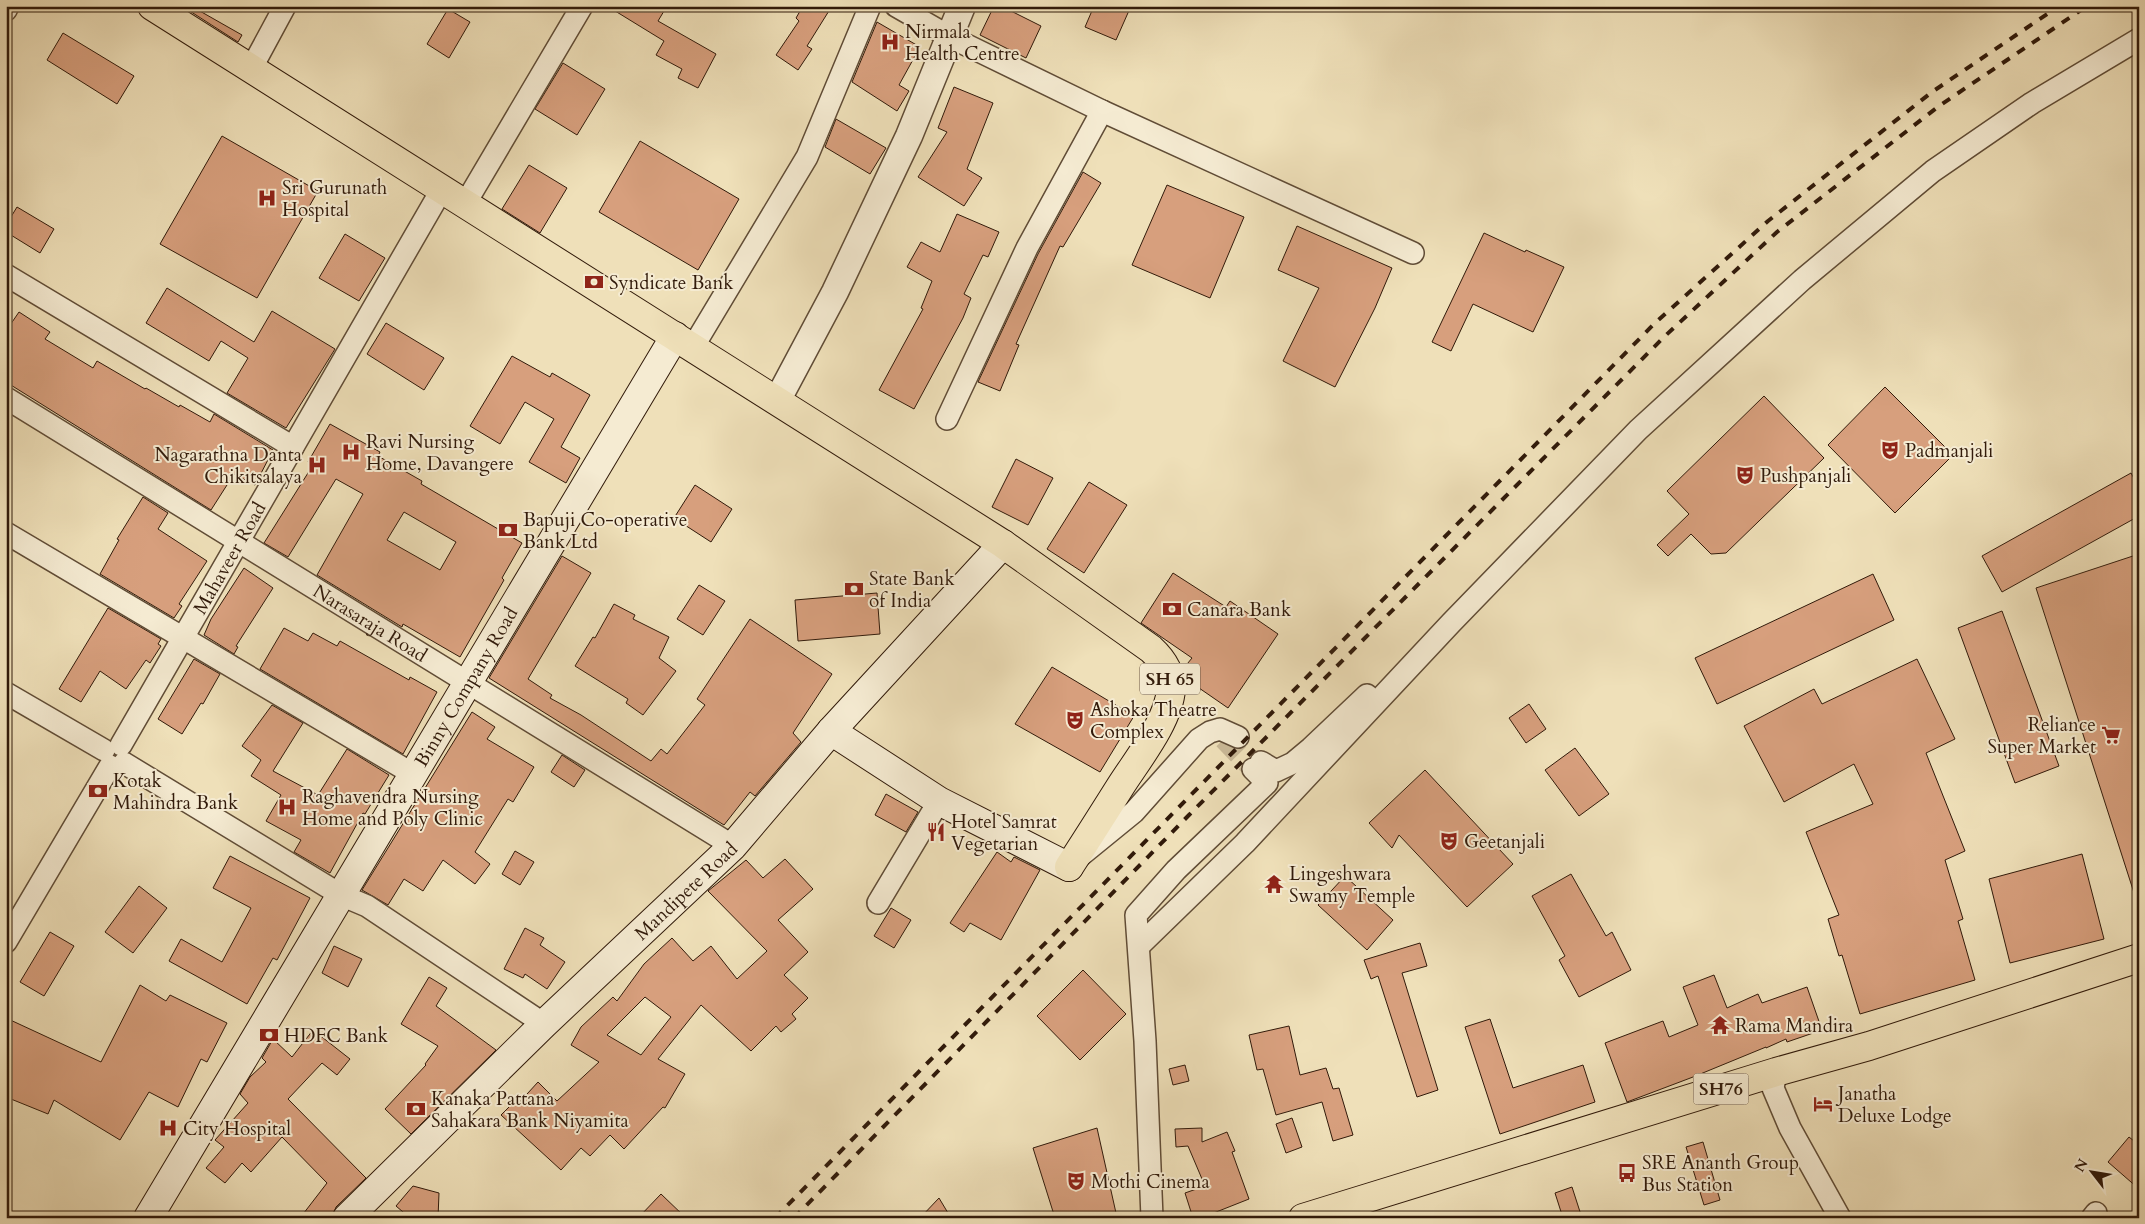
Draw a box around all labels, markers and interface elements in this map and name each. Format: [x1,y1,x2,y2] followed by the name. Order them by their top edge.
[905,19,1020,67] place label: Nirmala Health Centre
[879,31,901,53] hospital icon: Nirmala Health Centre
[282,175,388,223] place label: Sri Gurunath Hospital
[256,187,278,209] hospital icon: Sri Gurunath Hospital
[609,270,734,296] place label: Syndicate Bank
[583,271,605,293] bank icon: Syndicate Bank
[366,429,514,477] place label: Ravi Nursing Home, Davangere
[1905,438,1993,464] place label: Padmanjali
[1879,439,1901,461] theatre icon: Padmanjali
[340,441,362,463] hospital icon: Ravi Nursing Home, Davangere
[154,442,302,490] place label: Nagarathna Danta Chikitsalaya
[306,454,328,476] hospital icon: Nagarathna Danta Chikitsalaya
[1760,463,1851,489] place label: Pushpanjali
[1734,464,1756,486] theatre icon: Pushpanjali
[187,498,273,619] street label: Mahaveer Road
[523,507,687,555] place label: Bapuji Co-operative Bank Ltd
[497,519,519,541] bank icon: Bapuji Co-operative Bank Ltd
[869,566,955,614] place label: State Bank of India
[308,578,432,669] street label: Narasaraja Road
[843,578,865,600] bank icon: State Bank of India
[1187,597,1292,623] place label: Canara Bank
[1161,598,1183,620] bank icon: Canara Bank
[409,602,524,772] street label: Binny Company Road
[1140,664,1200,694] road number: SH 65
[1090,697,1217,745] place label: Ashoka Theatre Complex
[1064,709,1086,731] theatre icon: Ashoka Theatre Complex
[1987,712,2096,760] place label: Reliance Super Market
[2100,724,2122,746] supermarket icon: Reliance Super Market
[113,768,239,816] place label: Kotak Mahindra Bank
[87,780,109,802] bank icon: Kotak Mahindra Bank
[302,784,484,832] place label: Raghavendra Nursing Home and Poly Clinic
[276,796,298,818] hospital icon: Raghavendra Nursing Home and Poly Clinic
[951,809,1057,857] place label: Hotel Samrat Vegetarian
[925,821,947,843] restaurant icon: Hotel Samrat Vegetarian
[1464,829,1545,855] place label: Geetanjali
[1438,830,1460,852] theatre icon: Geetanjali
[629,836,744,946] street label: Mandipete Road
[1289,861,1415,909] place label: Lingeshwara Swamy Temple
[1263,873,1285,895] temple icon: Lingeshwara Swamy Temple
[1735,1013,1853,1039] place label: Rama Mandira
[1709,1014,1731,1036] temple icon: Rama Mandira
[284,1023,389,1049] place label: HDFC Bank
[258,1024,280,1046] bank icon: HDFC Bank
[1694,1074,1748,1104] road number: SH76
[1835,1081,1952,1129] place label: Janatha Deluxe Lodge
[431,1086,629,1134] place label: Kanaka Pattana Sahakara Bank Niyamita
[1812,1093,1834,1115] hotel icon: Janatha Deluxe Lodge
[405,1098,427,1120] bank icon: Kanaka Pattana Sahakara Bank Niyamita
[183,1116,291,1142] place label: City Hospital
[157,1117,179,1139] hospital icon: City Hospital
[2068,1146,2118,1196] north arrow
[1642,1150,1799,1198] place label: SRE Ananth Group Bus Station
[2070,1155,2093,1176] text: N
[1616,1162,1638,1184] bus stop icon: SRE Ananth Group Bus Station
[1091,1169,1210,1195] place label: Mothi Cinema
[1065,1170,1087,1192] theatre icon: Mothi Cinema

